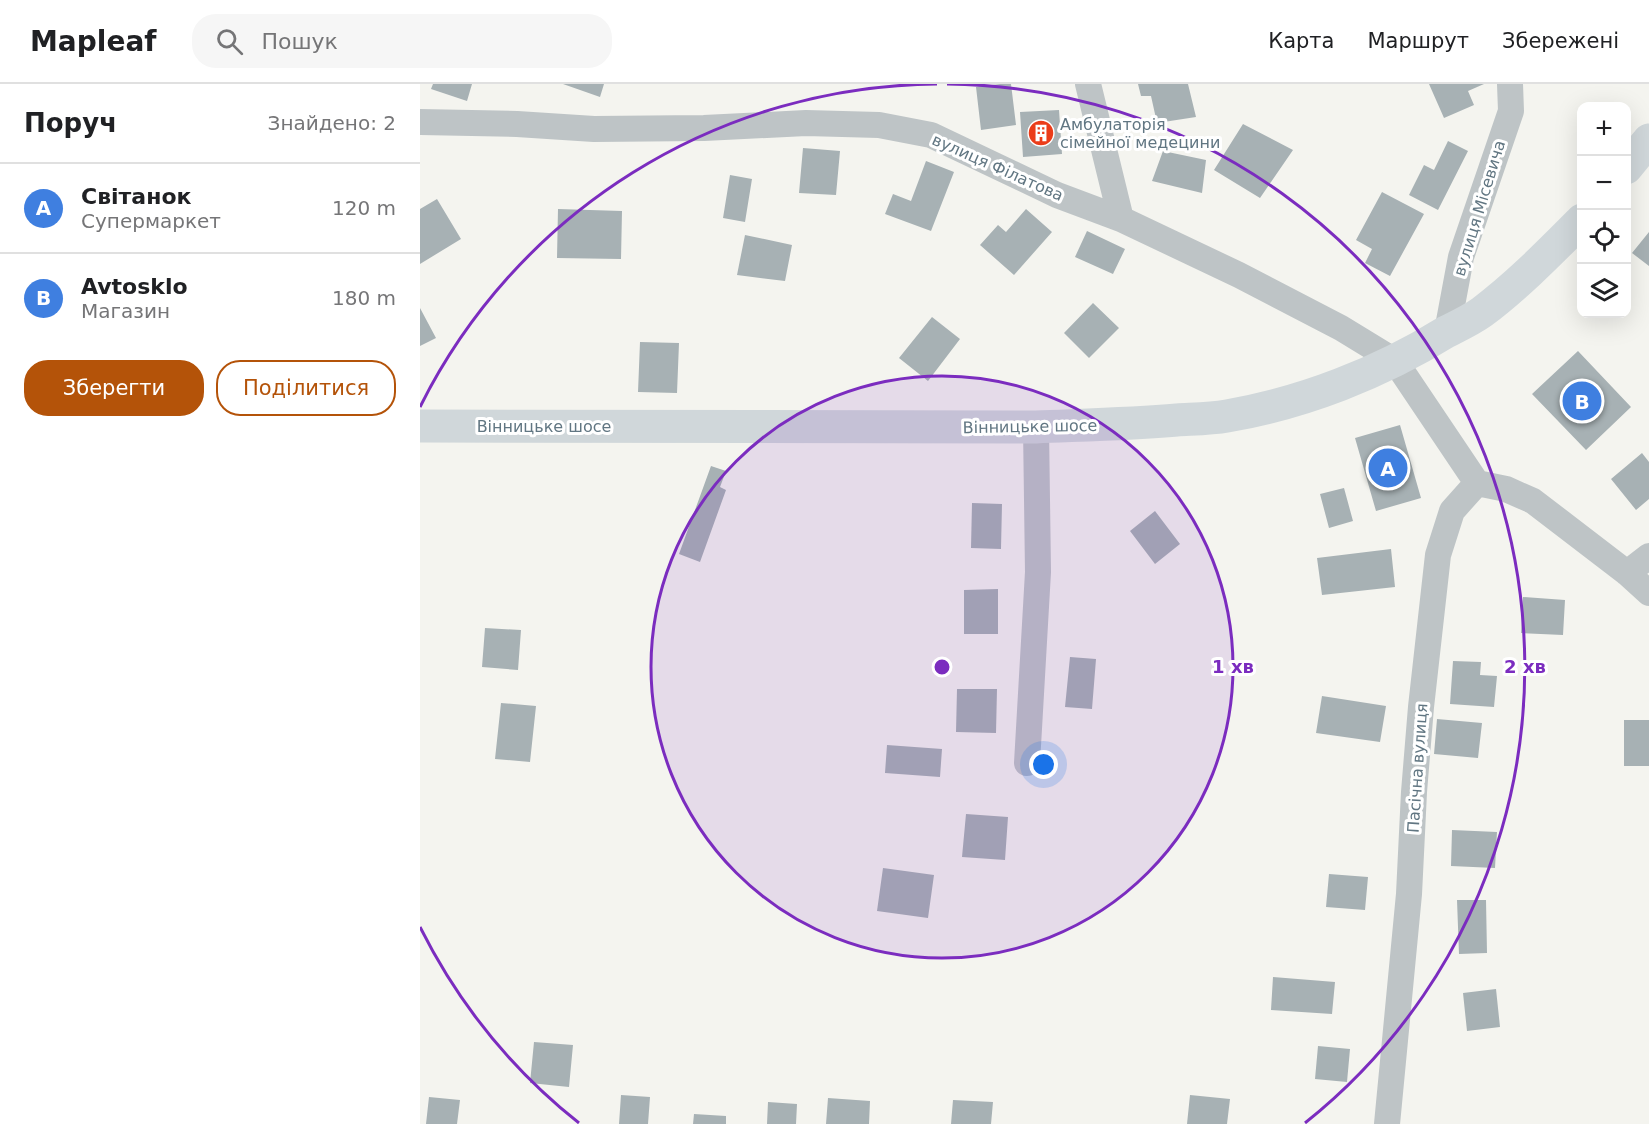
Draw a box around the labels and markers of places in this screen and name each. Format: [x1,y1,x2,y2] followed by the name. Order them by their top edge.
[1060,115,1220,152] place label: Амбулаторія сімейної медецини
[1026,118,1056,148] building icon: Амбулаторія сімейної медецини
[1562,378,1602,424] pin: B
[1368,446,1408,490] pin: A
[932,657,952,677] centre of rings

